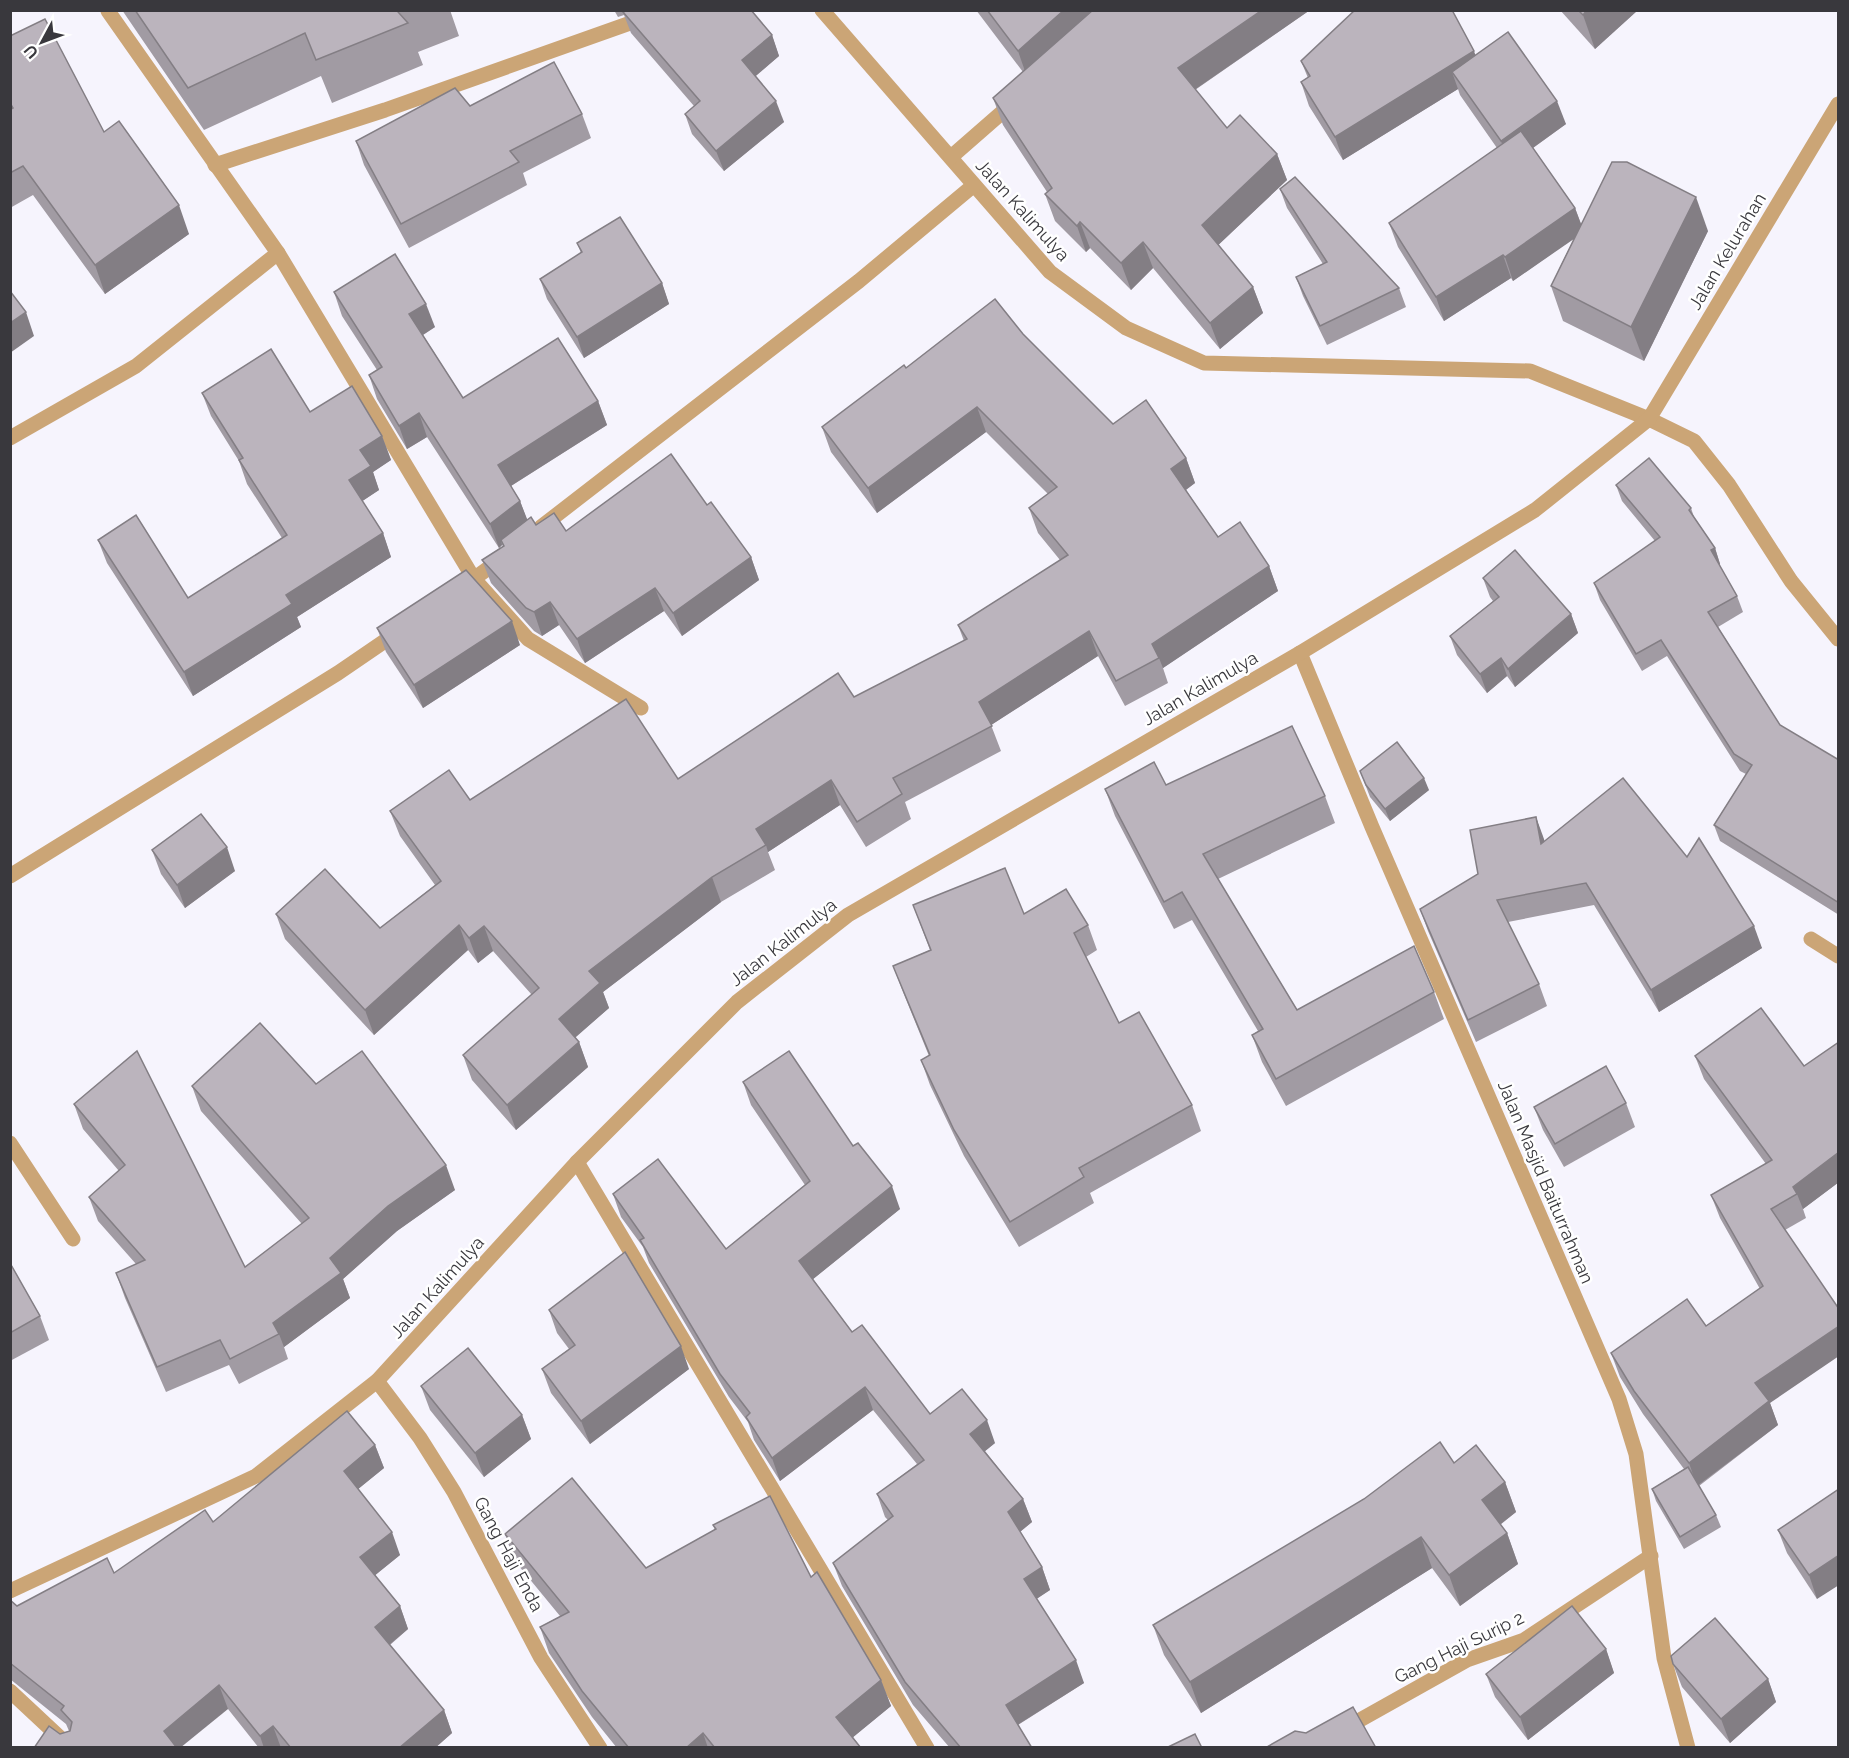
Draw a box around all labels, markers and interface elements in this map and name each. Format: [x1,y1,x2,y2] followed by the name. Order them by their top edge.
[12,12,72,72] north arrow
[20,41,42,62] text: U
[972,155,1074,265] street label: Jalan Kalimulya
[1684,189,1770,313] street label: Jalan Kelurahan
[1139,647,1261,729] street label: Jalan Kalimulya
[726,894,840,990] street label: Jalan Kalimulya
[1494,1077,1598,1287] street label: Jalan Masjid Baiturrahman
[386,1232,488,1342] street label: Jalan Kalimulya
[470,1493,548,1615] street label: Gang Haji Enda
[1391,1607,1527,1687] street label: Gang Haji Surip 2

